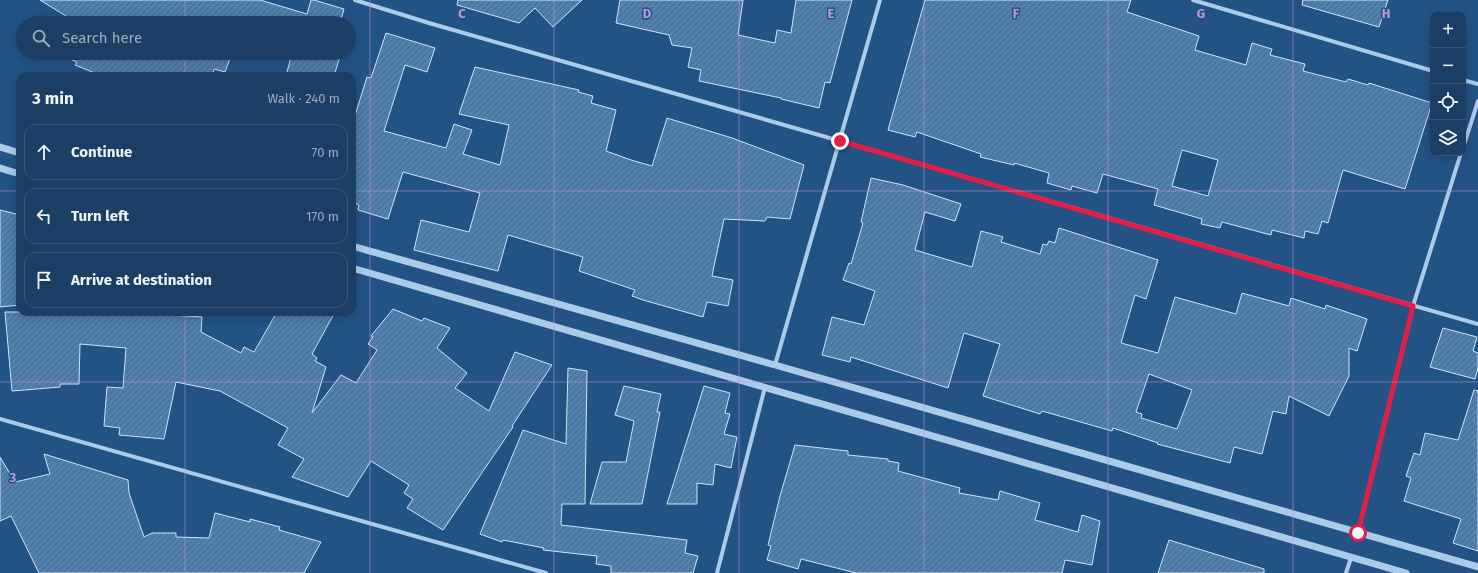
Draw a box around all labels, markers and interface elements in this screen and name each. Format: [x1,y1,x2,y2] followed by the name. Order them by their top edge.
[458,6,466,21] text: C
[643,6,652,21] text: D
[828,6,835,21] text: E
[1013,6,1020,21] text: F
[1197,6,1205,21] text: G
[1382,6,1390,21] text: H
[1430,12,1466,156] map controls
[1430,12,1466,48] button: +
[16,16,356,60] search box
[30,27,52,49] icon: search
[62,29,142,47] text: Search here
[1430,48,1466,84] button: −
[1430,84,1466,120] button: locate
[32,88,74,109] text: 3 min
[267,91,340,106] text: Walk · 240 m
[1430,120,1466,156] button: layers
[831,132,849,150] route end
[33,141,55,163] icon: ahead
[71,143,132,161] text: Continue
[312,145,339,160] text: 70 m
[33,205,55,227] icon: left
[71,207,129,225] text: Turn left
[306,209,339,224] text: 170 m
[33,269,55,291] icon: arrive
[71,271,212,289] text: Arrive at destination
[9,470,17,485] text: 3
[1349,524,1367,542] route start

